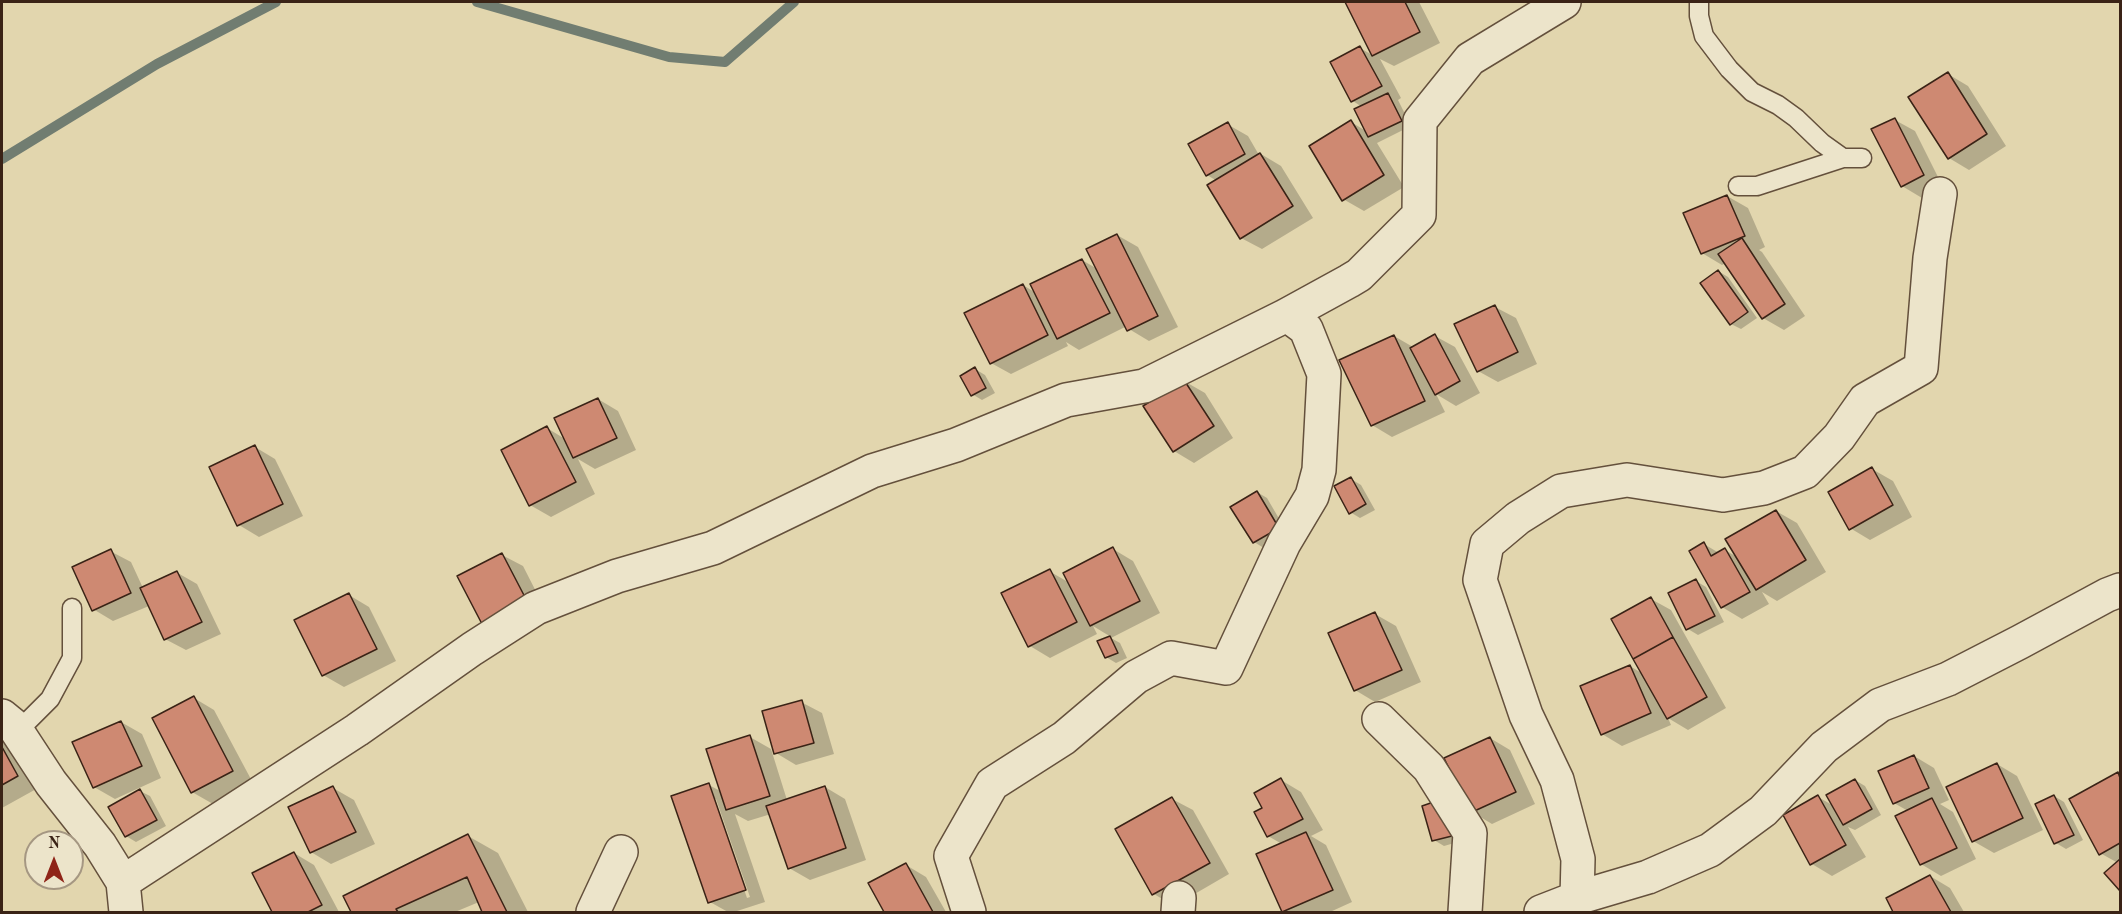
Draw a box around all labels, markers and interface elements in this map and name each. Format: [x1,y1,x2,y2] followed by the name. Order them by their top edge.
[24,830,84,890] north arrow
[48,836,60,852] text: N

